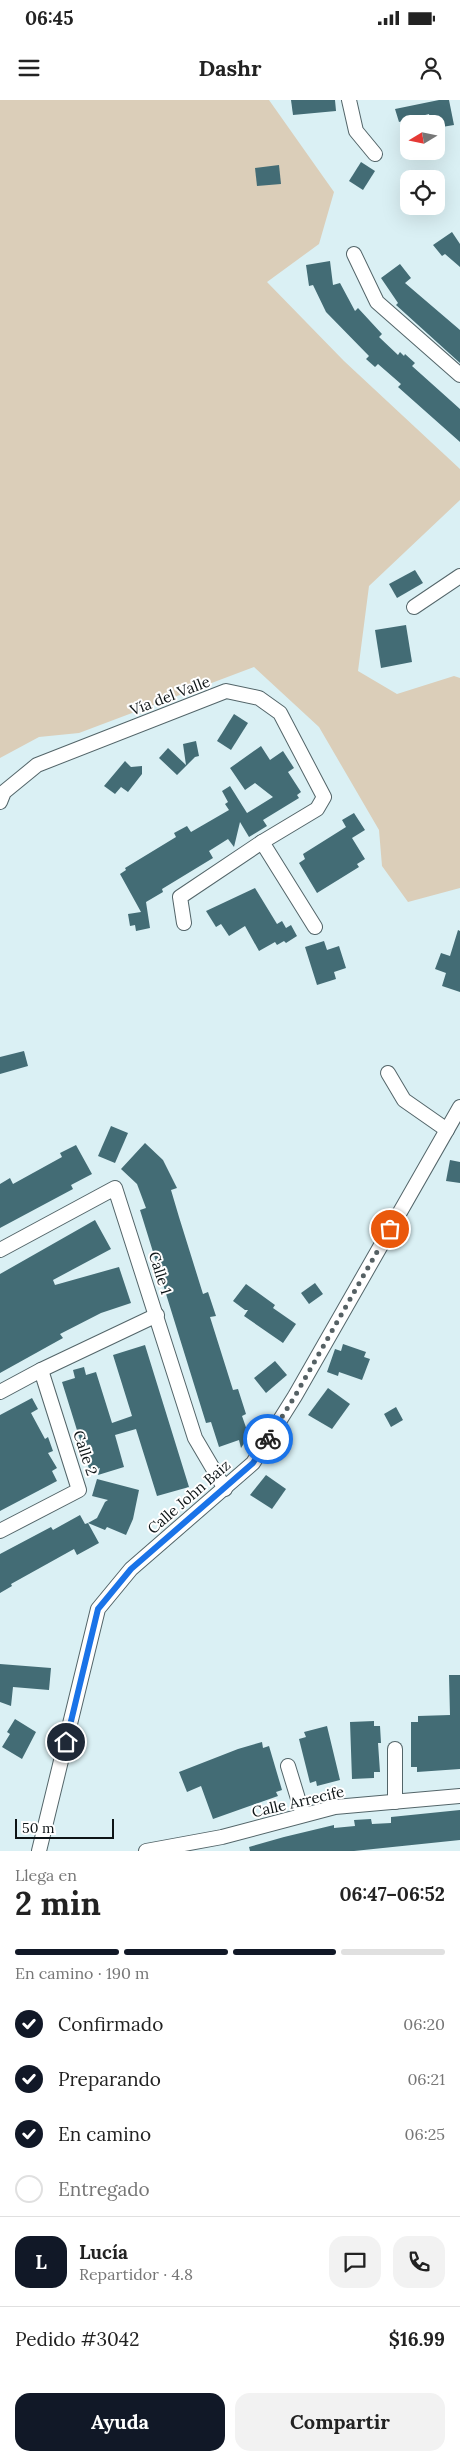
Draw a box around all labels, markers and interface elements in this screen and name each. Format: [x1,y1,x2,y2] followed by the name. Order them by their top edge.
[25,6,73,30] text: 06:45
[15,54,43,82] icon: menu
[199,54,262,82] text: Dashr
[417,54,445,82] icon: person
[400,115,445,160] north arrow
[400,115,445,215] map controls
[400,170,445,215] button: locate
[126,672,212,720] street label: Vía del Valle
[369,1208,411,1250] pin
[376,1215,404,1243] icon: bag
[145,1249,176,1297] street label: Calle 1
[243,1414,293,1464] courier
[254,1425,282,1453] icon: bike
[69,1428,102,1478] street label: Calle 2
[143,1455,234,1538] street label: Calle John Baiz
[45,1721,87,1763] pin
[52,1728,80,1756] icon: home
[250,1782,346,1821] street label: Calle Arrecife
[15,1816,114,1839] scale bar
[22,1819,55,1837] text: 50 m
[15,1865,77,1885] text: Llega en
[339,1882,445,1906] text: 06:47–06:52
[15,1883,101,1924] text: 2 min
[15,1963,149,1983] text: En camino · 190 m
[15,2010,43,2038] icon: check
[58,2012,163,2036] text: Confirmado
[403,2014,445,2034] text: 06:20
[15,2065,43,2093] icon: check
[58,2067,161,2091] text: Preparando
[407,2069,445,2089] text: 06:21
[15,2120,43,2148] icon: check
[58,2122,151,2146] text: En camino
[405,2124,445,2144] text: 06:25
[58,2177,150,2201] text: Entregado
[329,2236,381,2288] button: chat
[393,2236,445,2288] button: phone
[79,2240,128,2264] text: Lucía
[35,2250,47,2274] text: L
[79,2264,193,2284] text: Repartidor · 4.8
[15,2327,139,2351] text: Pedido #3042
[389,2327,445,2351] text: $16.99
[15,2393,225,2451] button: Ayuda
[235,2393,445,2451] button: Compartir

